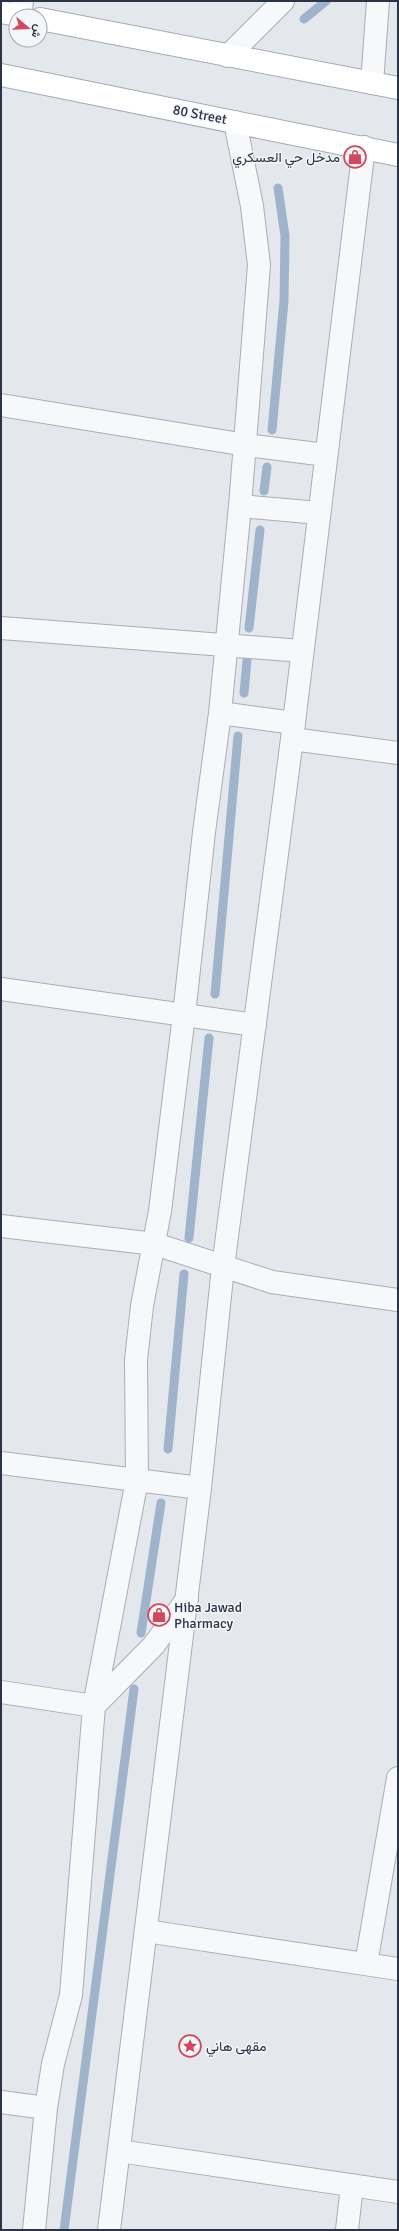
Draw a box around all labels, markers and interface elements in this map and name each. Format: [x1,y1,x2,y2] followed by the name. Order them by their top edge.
[8,8,48,48] north arrow
[29,23,45,39] text: ش
[171,101,228,128] street label: 80 Street
[342,144,368,170] shop icon: مدخل حي العسكري
[232,149,340,169] place label: مدخل حي العسكري
[174,1599,242,1632] place label: Hiba Jawad Pharmacy
[146,1602,172,1628] shop icon: Hiba Jawad Pharmacy
[177,2033,203,2059] place icon: مقهى هاني
[206,2038,267,2058] place label: مقهى هاني

